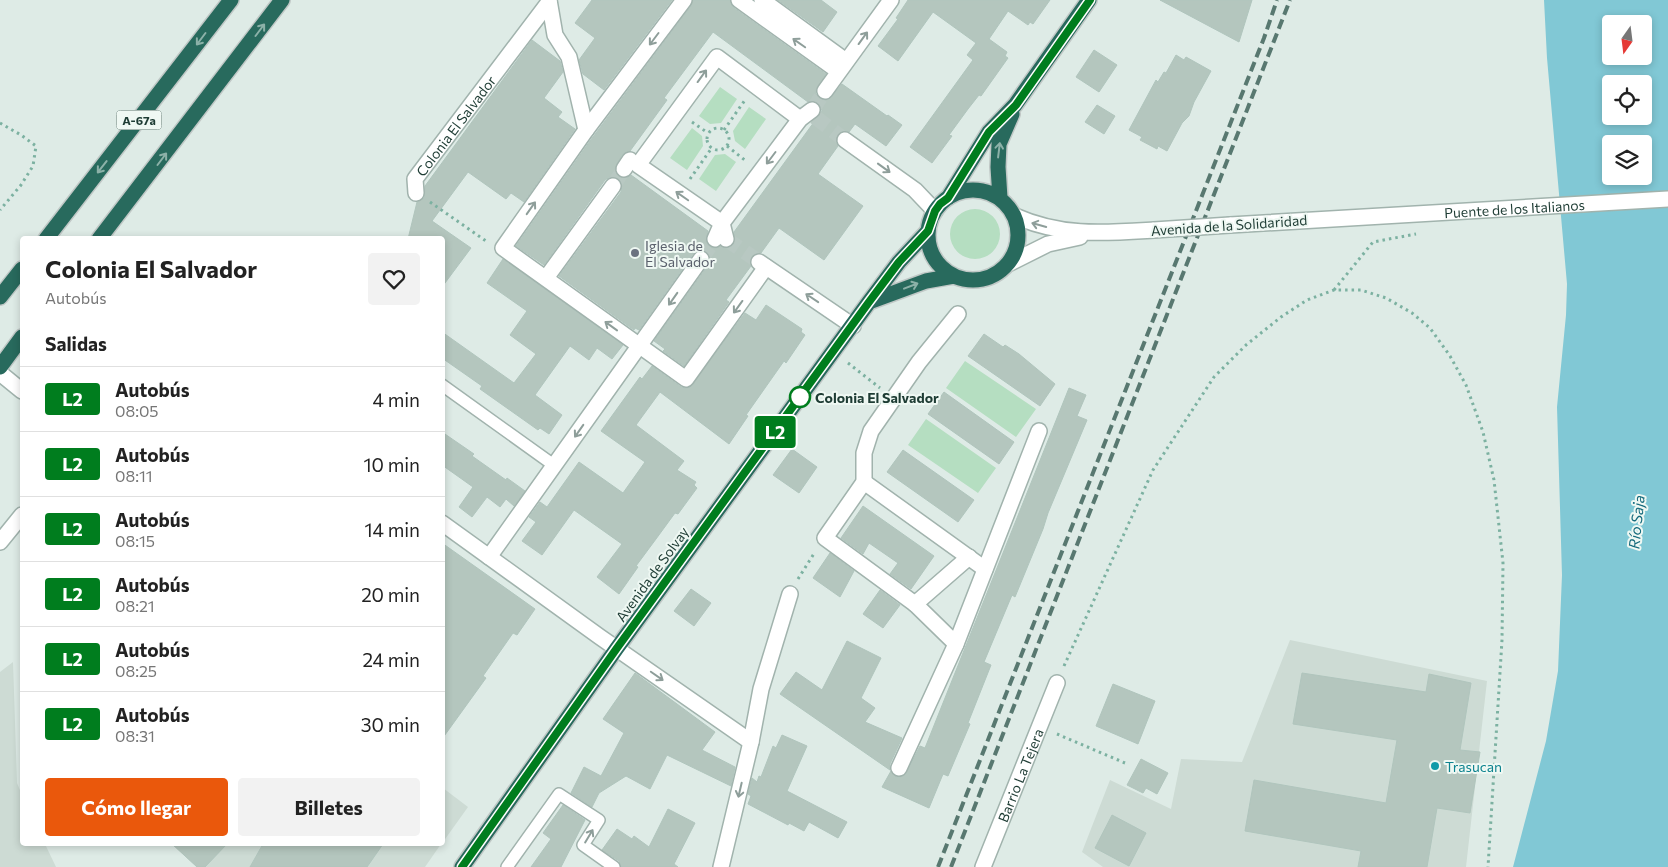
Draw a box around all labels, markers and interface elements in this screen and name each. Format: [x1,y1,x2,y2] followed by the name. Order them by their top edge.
[1602,15,1652,65] north arrow
[1602,15,1652,185] map controls
[255,23,265,37] one-way arrow
[196,32,206,46] one-way arrow
[649,32,660,45] one-way arrow
[858,32,869,45] one-way arrow
[793,37,806,48] one-way arrow
[697,70,707,84] one-way arrow
[412,72,499,179] street label: Colonia El Salvador
[1602,75,1652,125] button: locate
[116,110,162,130] road number: A-67a
[1602,135,1652,185] button: layers
[994,142,1004,158] one-way arrow
[766,151,776,165] one-way arrow
[156,153,167,166] one-way arrow
[97,161,108,174] one-way arrow
[877,163,891,173] one-way arrow
[675,191,689,201] one-way arrow
[1444,195,1585,221] street label: Puente de los Italianos
[526,201,536,215] one-way arrow
[1150,211,1308,239] street label: Avenida de la Solidaridad
[1031,220,1047,230] one-way arrow
[645,237,715,270] place label: Iglesia de El Salvador
[629,247,641,259] marker: Iglesia de El Salvador
[368,253,420,305] button: heart
[45,254,257,283] text: Colonia El Salvador
[903,281,918,290] one-way arrow
[45,288,107,307] text: Autobús
[668,292,678,306] one-way arrow
[806,293,820,303] one-way arrow
[733,299,743,313] one-way arrow
[604,321,618,331] one-way arrow
[45,332,107,355] text: Salidas
[115,378,190,401] text: Autobús
[789,386,811,408] marker: Colonia El Salvador
[62,388,83,410] text: L2
[373,388,420,411] text: 4 min
[815,389,939,406] place label: Colonia El Salvador
[115,401,159,420] text: 08:05
[752,416,798,448] line badge: L2
[765,421,785,443] text: L2
[574,424,584,438] one-way arrow
[115,443,190,466] text: Autobús
[62,453,83,475] text: L2
[363,453,420,476] text: 10 min
[115,466,153,485] text: 08:11
[1624,494,1648,550] water label: Río Saja
[115,508,190,531] text: Autobús
[62,518,83,540] text: L2
[364,518,420,541] text: 14 min
[612,523,692,625] street label: Avenida de Solvay
[115,531,155,550] text: 08:15
[115,573,190,596] text: Autobús
[62,583,83,605] text: L2
[361,583,420,606] text: 20 min
[115,596,155,615] text: 08:21
[115,638,190,661] text: Autobús
[62,648,83,670] text: L2
[362,648,420,671] text: 24 min
[115,661,157,680] text: 08:25
[650,671,664,681] one-way arrow
[115,703,190,726] text: Autobús
[62,713,83,735] text: L2
[361,713,420,736] text: 30 min
[115,726,155,745] text: 08:31
[994,726,1046,824] street label: Barrio La Tejera
[1445,758,1502,775] place label: Trasucan
[1429,760,1441,772] marker: Trasucan
[45,778,228,836] button: Cómo llegar
[238,778,420,836] button: Billetes
[735,781,744,797] one-way arrow
[585,829,595,843] one-way arrow

